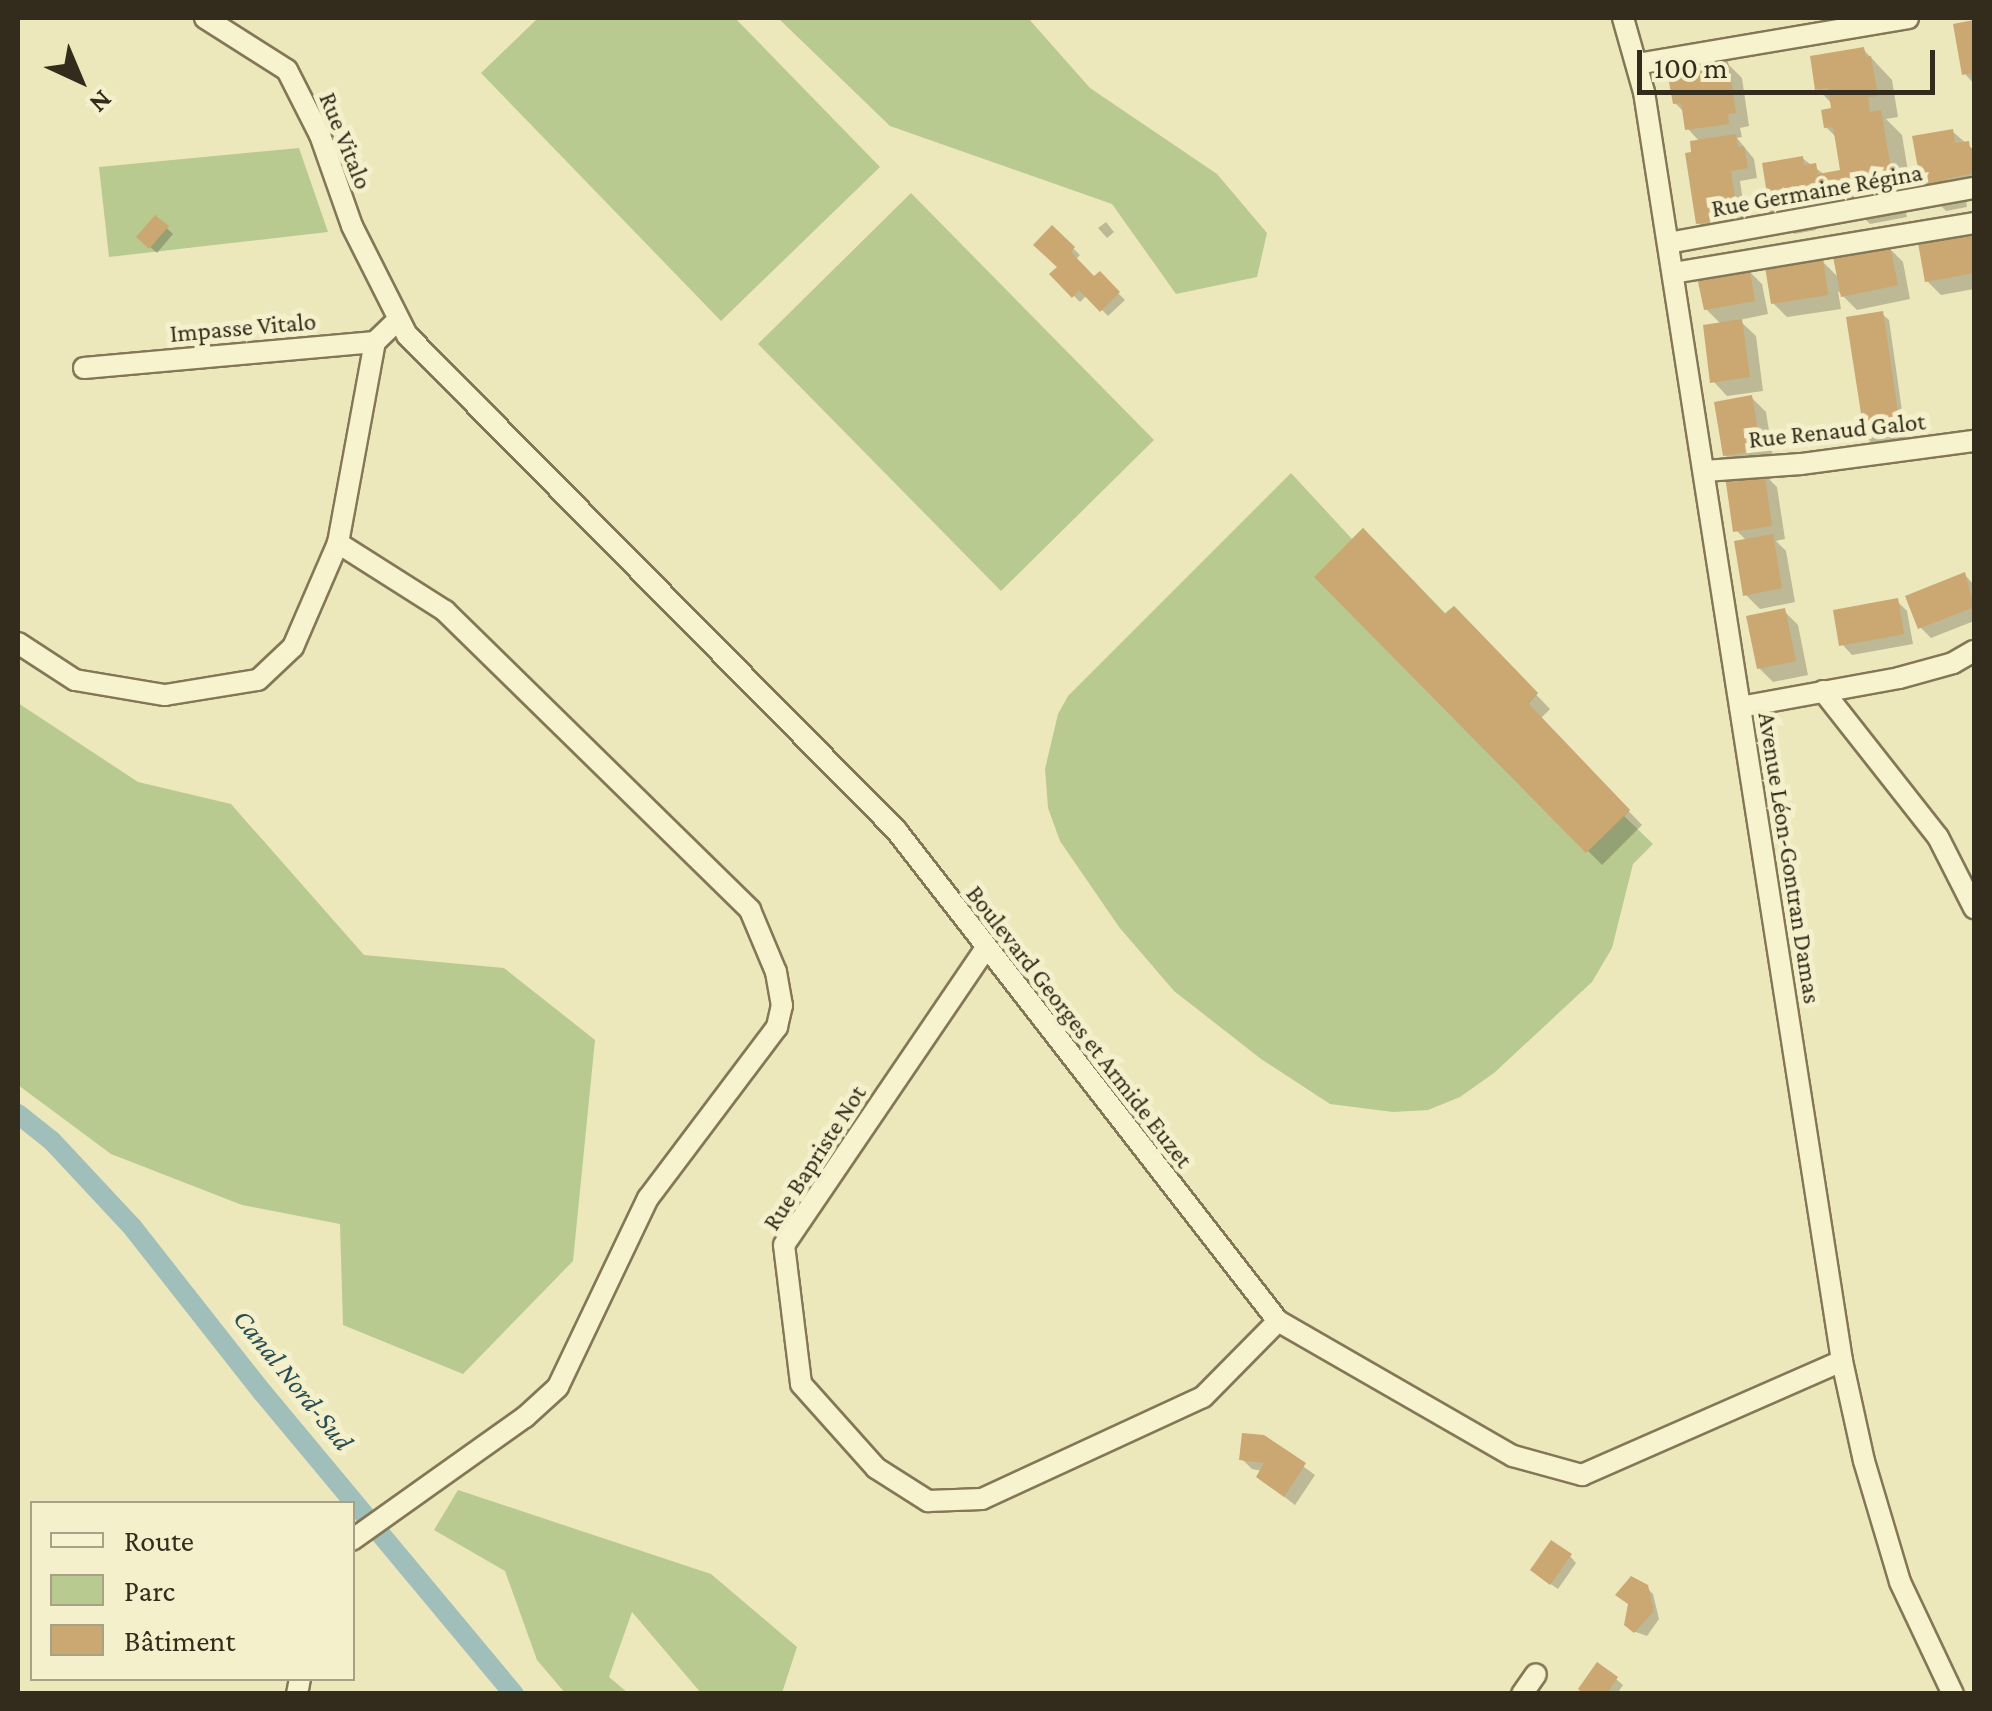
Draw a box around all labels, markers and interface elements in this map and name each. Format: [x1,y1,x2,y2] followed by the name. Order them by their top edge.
[30,30,130,130] north arrow
[1642,30,1940,92] scale bar
[1654,51,1728,84] text: 100 m
[84,84,119,120] text: N
[312,88,378,194] street label: Rue Vitalo
[1709,158,1925,224] street label: Rue Germaine Régina
[169,307,317,349] street label: Impasse Vitalo
[1747,407,1927,455] street label: Rue Renaud Galot
[1751,710,1827,1006] street label: Avenue Léon-Gontran Damas
[959,880,1199,1174] street label: Boulevard Georges et Armide Euzet
[757,1080,873,1236] street label: Rue Bapriste Not
[226,1303,360,1457] water label: Canal Nord-Sud
[30,1501,355,1681] legend
[124,1524,194,1557] text: Route
[124,1574,175,1607] text: Parc
[124,1624,235,1657] text: Bâtiment

